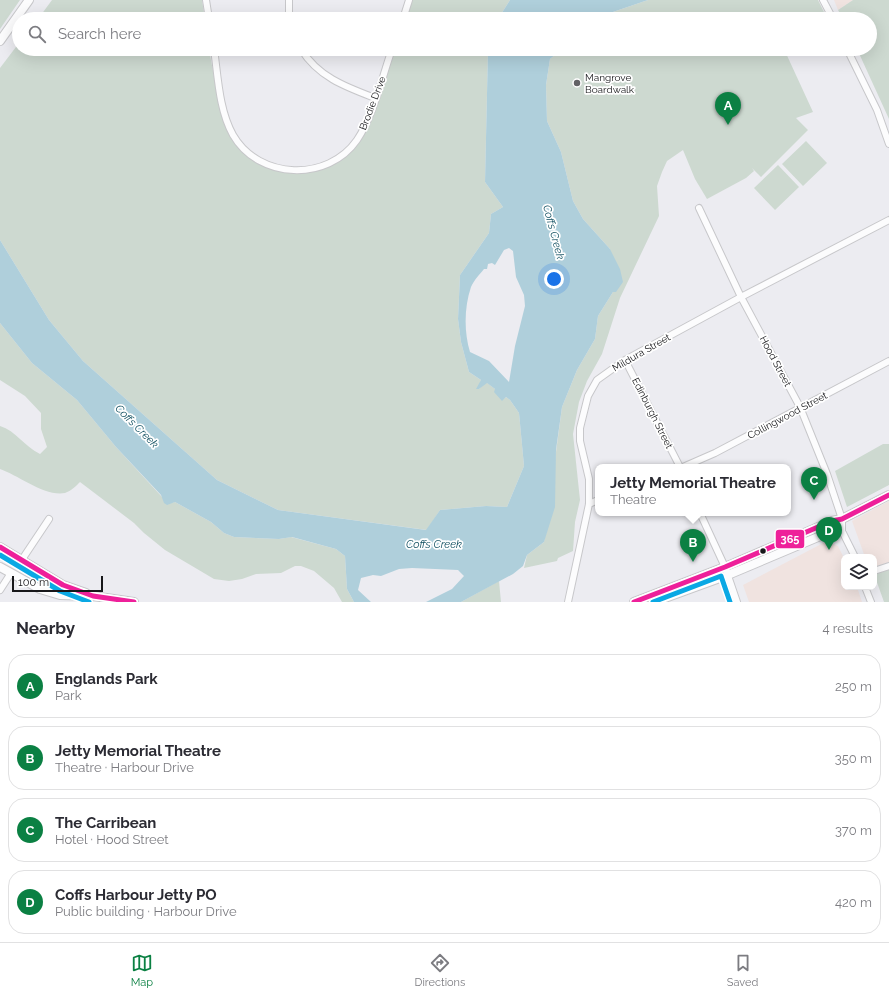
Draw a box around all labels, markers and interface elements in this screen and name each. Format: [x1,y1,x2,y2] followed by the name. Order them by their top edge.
[12,12,877,56] search box
[26,23,48,45] icon: search
[58,25,141,43] text: Search here
[585,72,635,95] place label: Mangrove Boardwalk
[357,75,388,132] street label: Brodie Drive
[572,78,582,88] marker: Mangrove Boardwalk
[715,92,741,125] pin: A
[540,203,567,261] water label: Coffs Creek
[544,269,564,289] your location
[610,331,673,373] street label: Mildura Street
[758,334,794,389] street label: Hood Street
[630,376,675,451] street label: Edinburgh Street
[745,389,830,441] street label: Collingwood Street
[112,402,161,451] water label: Coffs Creek
[595,464,791,516] popup
[801,467,827,500] pin: C
[610,474,776,492] text: Jetty Memorial Theatre
[610,492,657,507] text: Theatre
[816,517,842,550] pin: D
[680,529,706,562] pin: B
[775,529,805,549] line badge: 365
[781,533,799,546] text: 365
[406,538,462,551] water label: Coffs Creek
[758,546,768,556] unlabelled marker
[841,554,877,590] map controls
[841,554,877,590] button: layers
[12,574,103,593] scale bar
[18,576,49,589] text: 100 m
[16,618,75,638] text: Nearby
[822,621,873,636] text: 4 results
[55,670,158,688] text: Englands Park
[26,679,34,694] text: A
[835,679,872,694] text: 250 m
[55,688,82,703] text: Park
[55,742,221,760] text: Jetty Memorial Theatre
[26,751,34,766] text: B
[835,751,872,766] text: 350 m
[55,760,194,775] text: Theatre · Harbour Drive
[55,814,156,832] text: The Carribean
[26,823,34,838] text: C
[835,823,872,838] text: 370 m
[55,832,169,847] text: Hotel · Hood Street
[55,886,217,904] text: Coffs Harbour Jetty PO
[25,895,35,910] text: D
[835,895,872,910] text: 420 m
[55,904,237,919] text: Public building · Harbour Drive
[131,952,153,989] tab: Map
[415,952,465,989] tab: Directions
[727,952,758,989] tab: Saved

